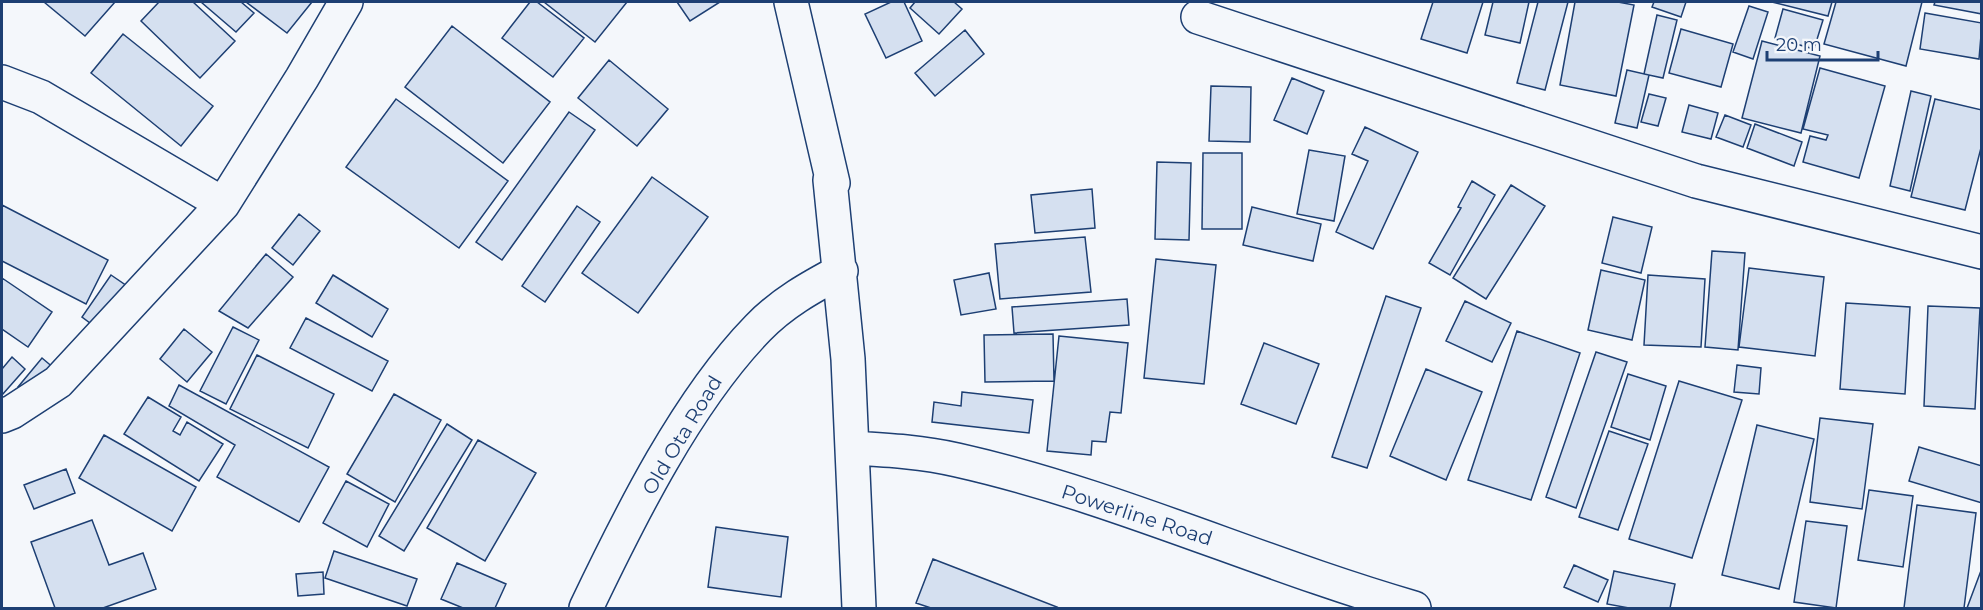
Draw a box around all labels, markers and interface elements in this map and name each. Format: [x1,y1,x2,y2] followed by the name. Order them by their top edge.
[1767,24,1878,62] scale bar
[1776,34,1822,56] text: 20 m
[637,371,727,499] street label: Old Ota Road
[1058,479,1216,551] street label: Powerline Road

